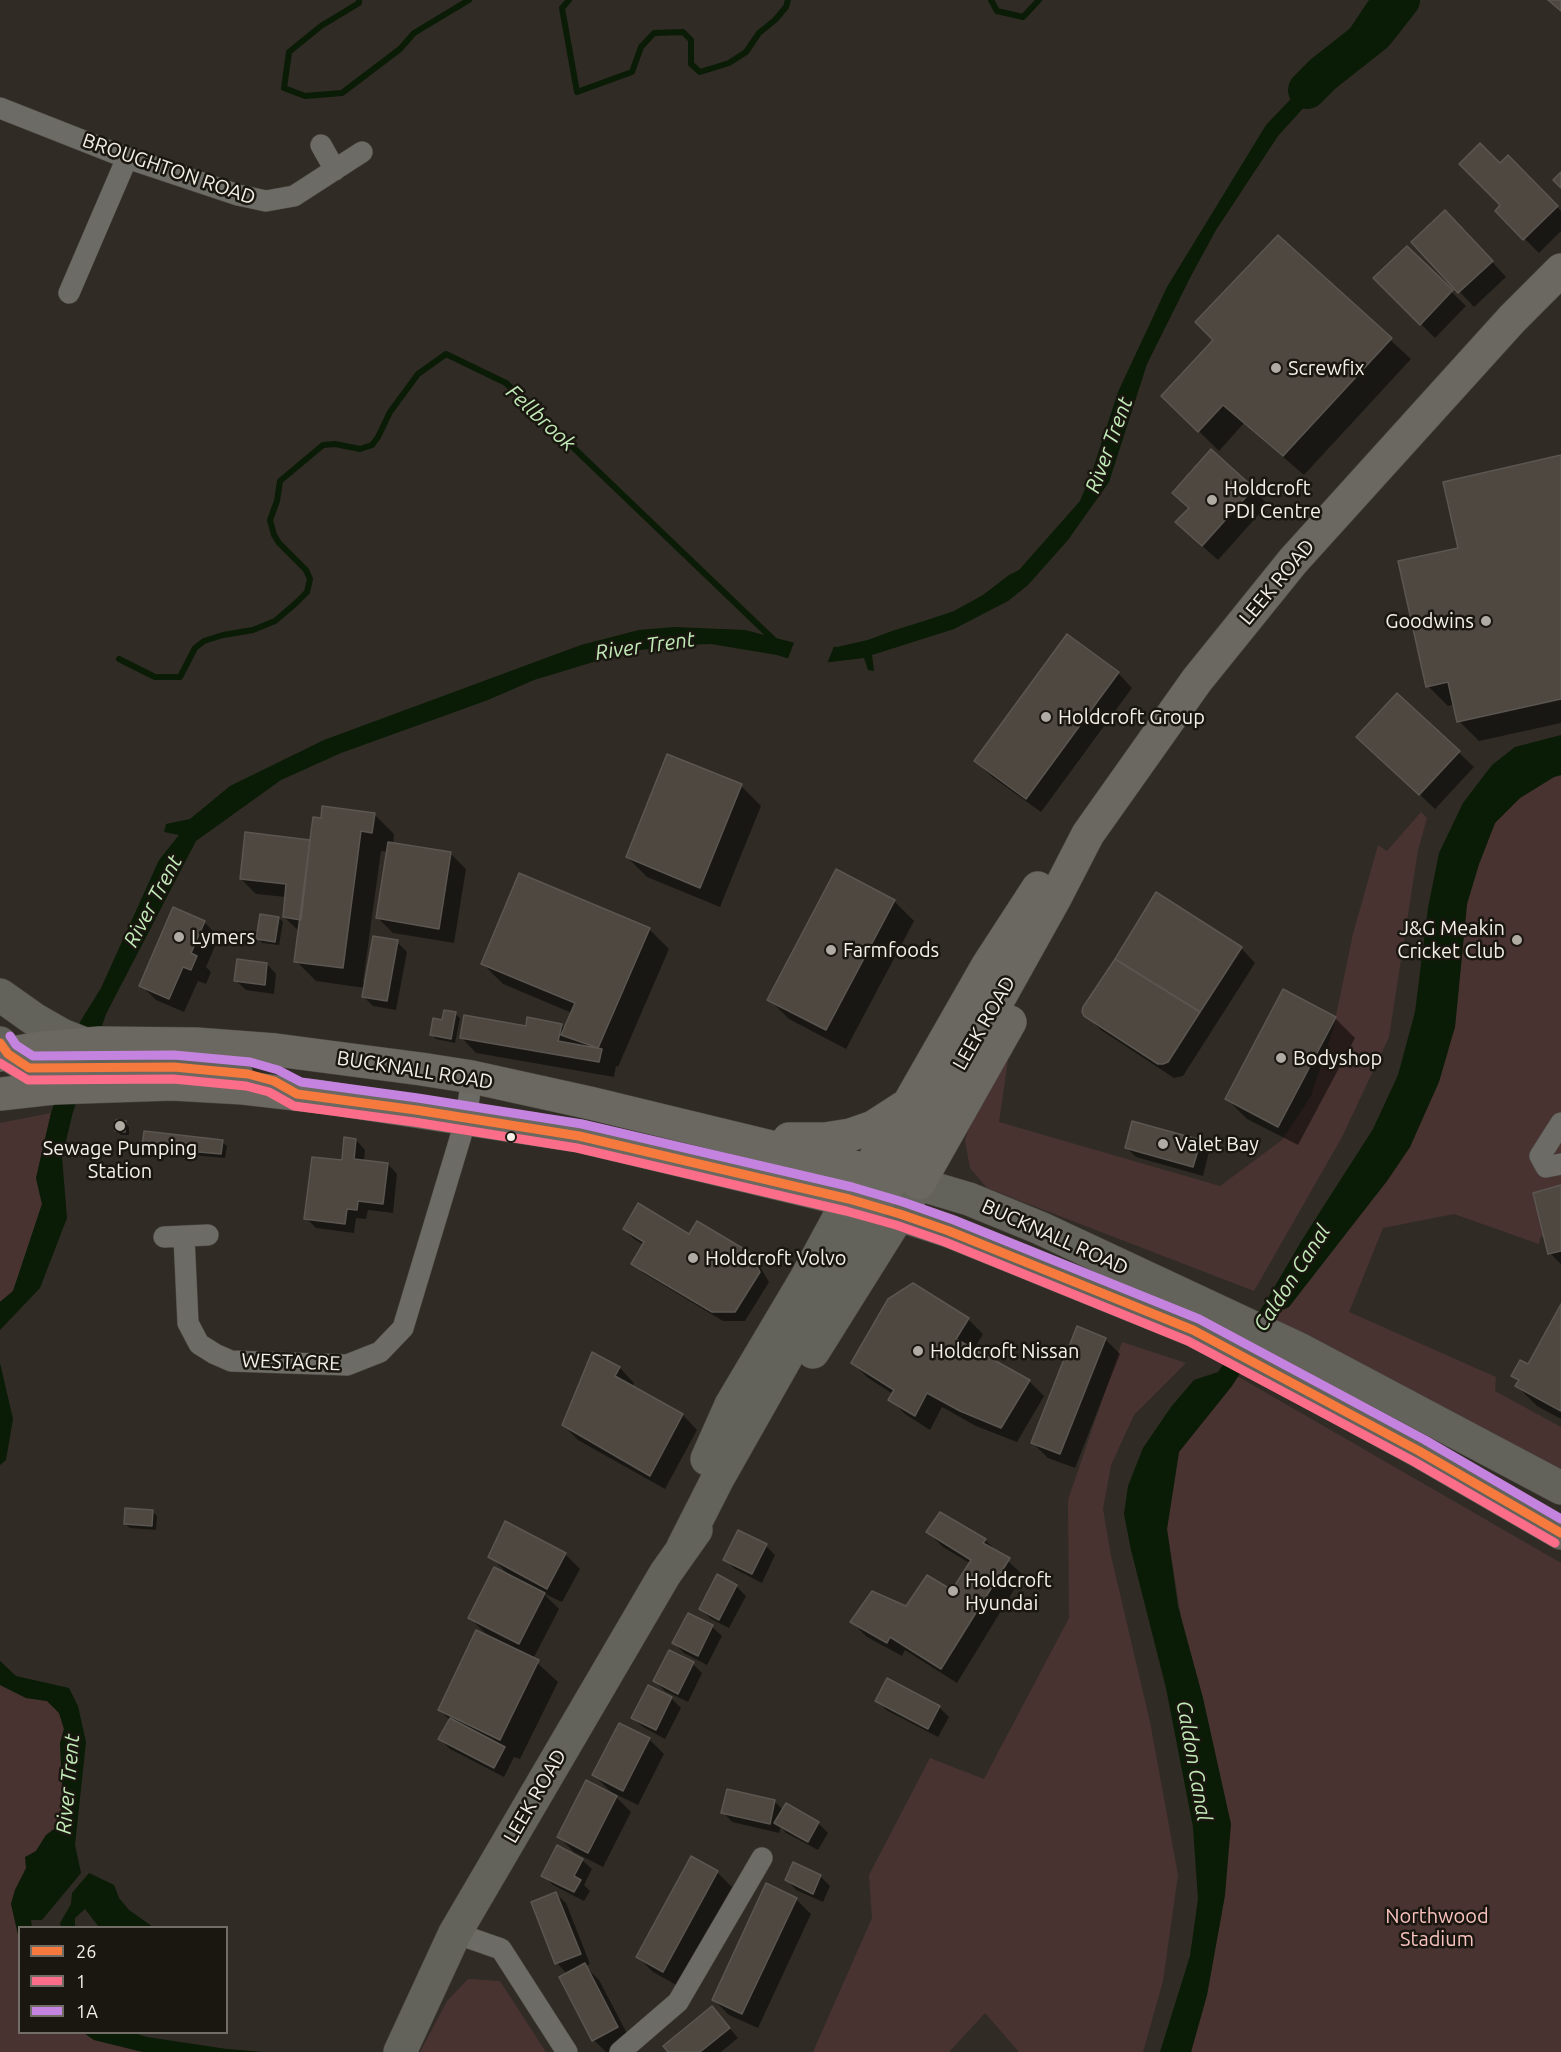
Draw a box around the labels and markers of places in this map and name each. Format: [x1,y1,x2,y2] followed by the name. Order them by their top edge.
[1288,356,1364,380] place label: Screwfix
[1269,361,1283,375] marker: Screwfix
[1224,476,1321,523] place label: Holdcroft PDI Centre
[1205,493,1219,507] marker: Holdcroft PDI Centre
[1385,609,1474,633] place label: Goodwins
[1479,614,1493,628] marker: Goodwins
[1058,705,1205,729] place label: Holdcroft Group
[1039,710,1053,724] marker: Holdcroft Group
[1397,916,1505,963] place label: J&G Meakin Cricket Club
[191,925,255,949] place label: Lymers
[172,930,186,944] marker: Lymers
[1510,933,1524,947] marker: J&G Meakin Cricket Club
[843,938,939,962] place label: Farmfoods
[824,943,838,957] marker: Farmfoods
[1293,1046,1382,1070] place label: Bodyshop
[1274,1051,1288,1065] marker: Bodyshop
[113,1119,127,1133] marker: Sewage Pumping Station
[505,1131,517,1143] unlabelled marker
[1175,1132,1259,1156] place label: Valet Bay
[43,1136,197,1183] place label: Sewage Pumping Station
[1156,1137,1170,1151] marker: Valet Bay
[705,1246,847,1270] place label: Holdcroft Volvo
[686,1251,700,1265] marker: Holdcroft Volvo
[930,1339,1079,1363] place label: Holdcroft Nissan
[911,1344,925,1358] marker: Holdcroft Nissan
[965,1568,1052,1615] place label: Holdcroft Hyundai
[946,1584,960,1598] marker: Holdcroft Hyundai

